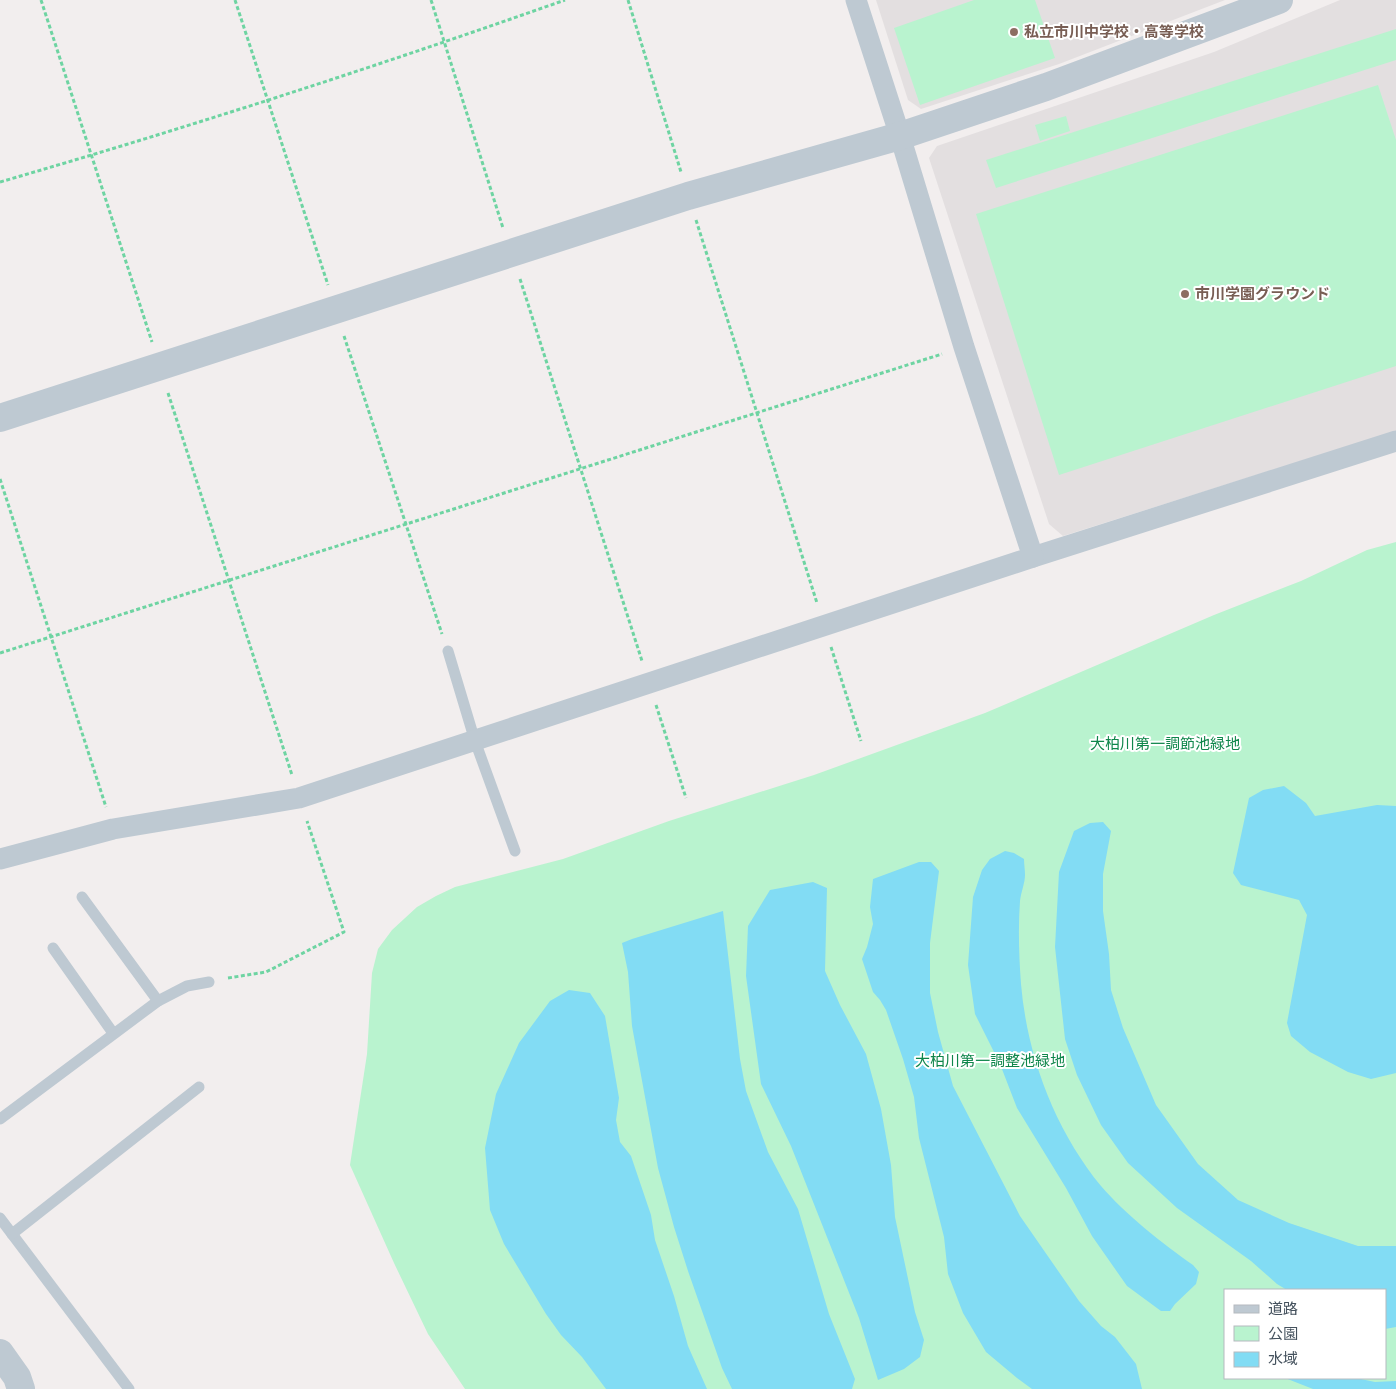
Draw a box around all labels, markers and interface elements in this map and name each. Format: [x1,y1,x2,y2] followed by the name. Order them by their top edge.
[1024,24,1204,40] place label: 私立市川中学校・高等学校
[1008,26,1020,38] marker: 私立市川中学校・高等学校
[1195,286,1330,302] place label: 市川学園グラウンド
[1179,288,1191,300] marker: 市川学園グラウンド
[1090,736,1240,752] park label: 大柏川第一調節池緑地
[915,1053,1065,1069] park label: 大柏川第一調整池緑地
[1224,1289,1386,1379] legend
[1268,1301,1298,1317] text: 道路
[1268,1326,1298,1342] text: 公園
[1268,1351,1298,1367] text: 水域

